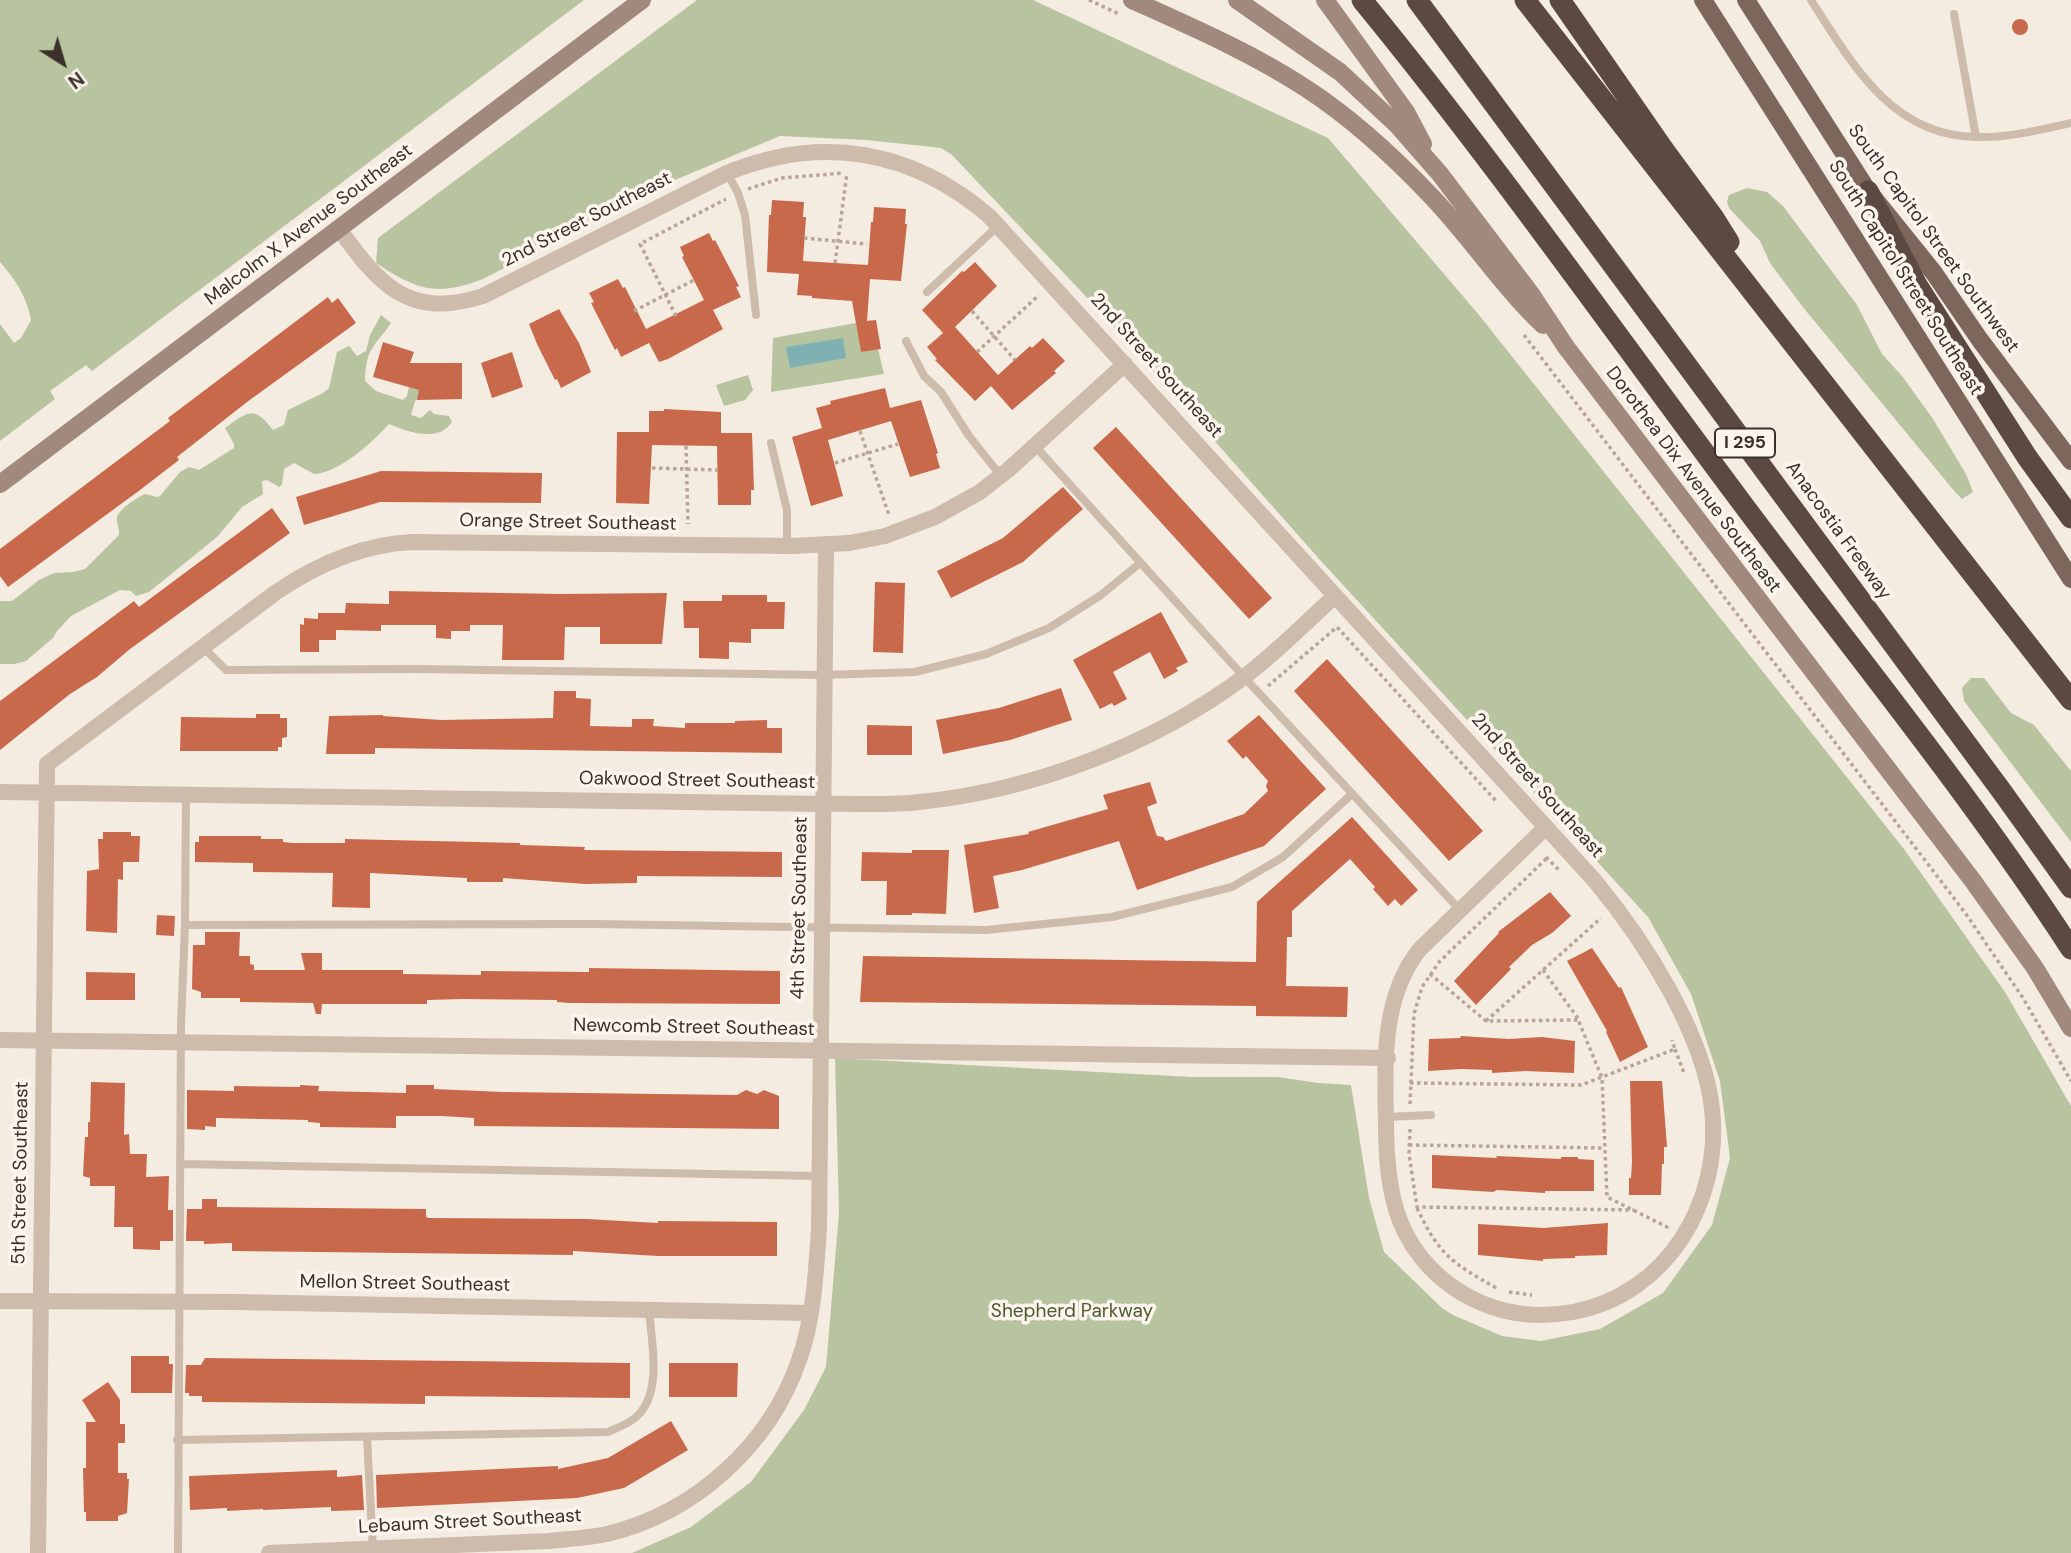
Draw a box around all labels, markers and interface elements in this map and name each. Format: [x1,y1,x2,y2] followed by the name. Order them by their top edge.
[28,28,98,98] north arrow
[63,66,89,94] text: N
[1842,120,2024,358] street label: South Capitol Street Southwest
[201,139,417,311] street label: Malcolm X Avenue Southeast
[1823,156,1987,400] street label: South Capitol Street Southeast
[499,167,675,273] street label: 2nd Street Southeast
[1085,289,1227,443] street label: 2nd Street Southeast
[1600,362,1786,598] street label: Dorothea Dix Avenue Southeast
[1715,428,1775,458] road number: I 295
[1780,457,1896,605] street label: Anacostia Freeway
[459,510,677,536] street label: Orange Street Southeast
[1466,709,1608,863] street label: 2nd Street Southeast
[579,768,815,794] street label: Oakwood Street Southeast
[787,816,813,1000] street label: 4th Street Southeast
[573,1014,815,1042] street label: Newcomb Street Southeast
[8,1081,34,1265] street label: 5th Street Southeast
[300,1271,510,1297] street label: Mellon Street Southeast
[991,1301,1153,1323] park label: Shepherd Parkway
[358,1505,582,1539] street label: Lebaum Street Southeast

